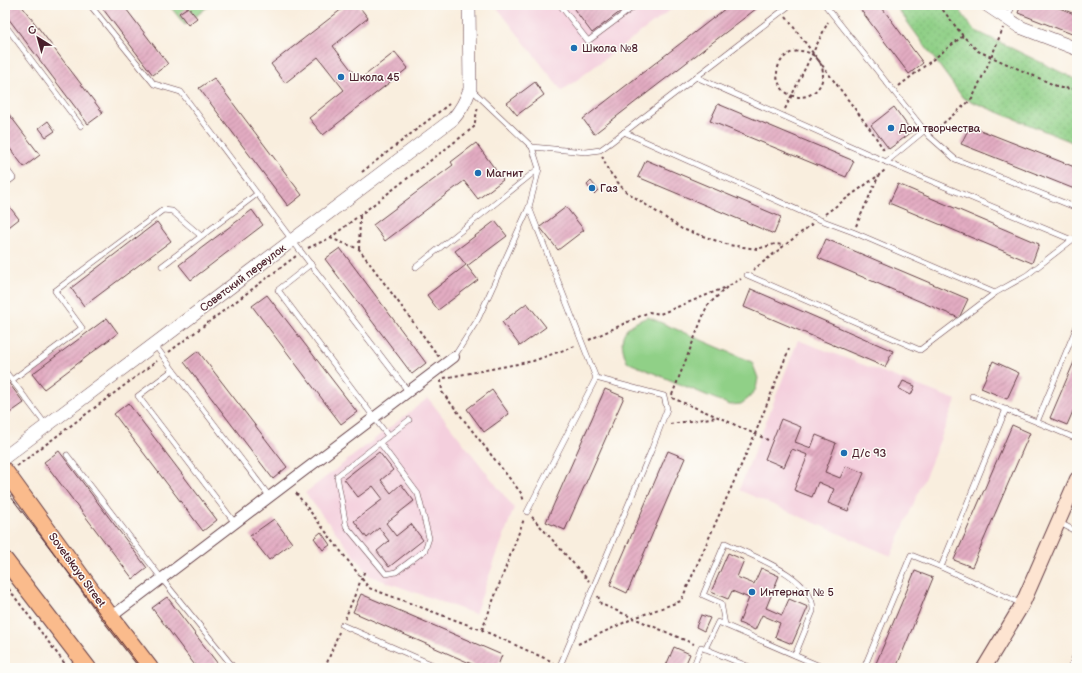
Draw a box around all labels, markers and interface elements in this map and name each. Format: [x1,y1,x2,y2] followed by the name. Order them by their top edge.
[18,18,58,58] north arrow
[25,23,40,38] text: С
[582,42,638,55] place label: Школа №8
[569,43,579,53] marker: Школа №8
[349,71,400,84] place label: Школа 45
[336,72,346,82] marker: Школа 45
[899,122,981,135] place label: Дом творчества
[886,123,896,133] marker: Дом творчества
[486,167,523,180] place label: Магнит
[473,168,483,178] marker: Магнит
[600,182,618,195] place label: Газ
[587,183,597,193] marker: Газ
[197,241,289,315] street label: Советский переулок
[852,447,886,460] place label: Д/с 93
[839,448,849,458] marker: Д/с 93
[46,530,109,610] street label: Sovetskaya Street
[760,586,834,599] place label: Интернат № 5
[747,587,757,597] marker: Интернат № 5

